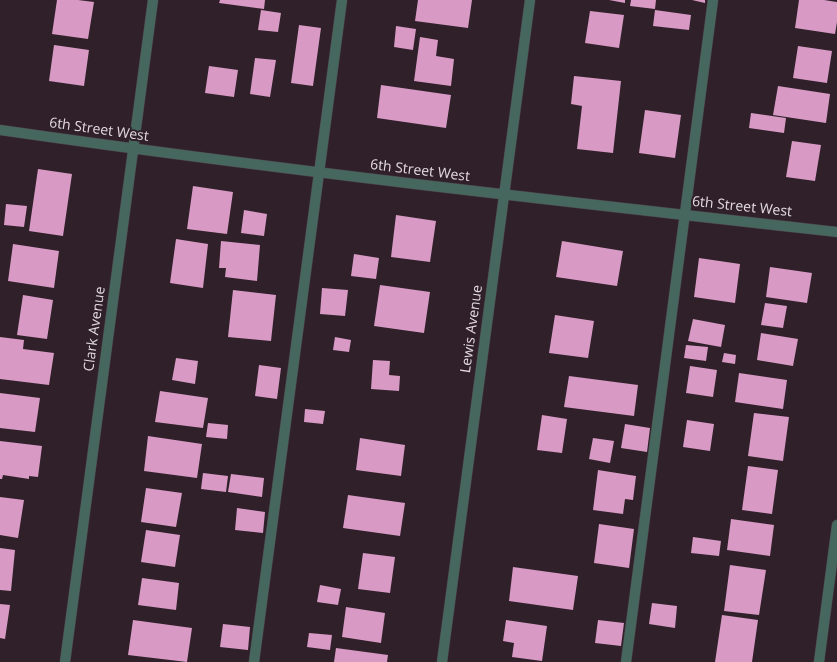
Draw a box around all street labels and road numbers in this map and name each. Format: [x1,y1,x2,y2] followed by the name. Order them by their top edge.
[48,115,150,145] street label: 6th Street West
[369,157,471,185] street label: 6th Street West
[691,193,793,221] street label: 6th Street West
[458,284,486,374] street label: Lewis Avenue
[81,285,109,373] street label: Clark Avenue

